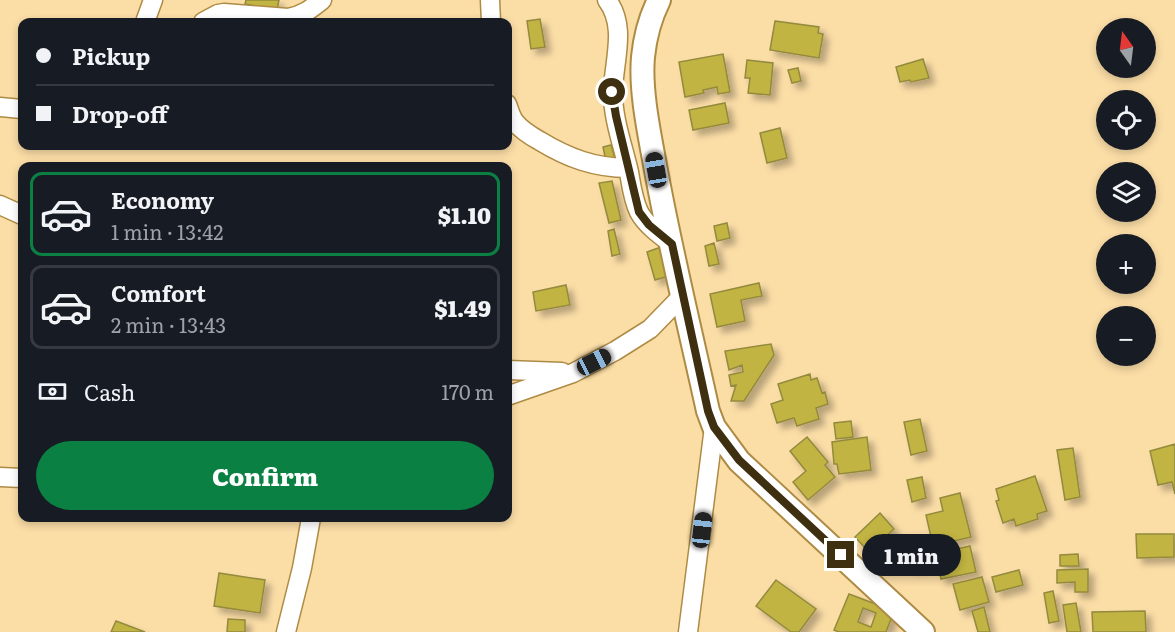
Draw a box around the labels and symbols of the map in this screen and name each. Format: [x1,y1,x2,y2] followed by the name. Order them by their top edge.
[1096,18,1156,78] north arrow
[598,78,625,105] route start
[644,151,668,189] car
[574,346,614,378] car
[691,511,713,549] car
[862,534,961,576] callout: 1 min
[827,541,854,568] route end

